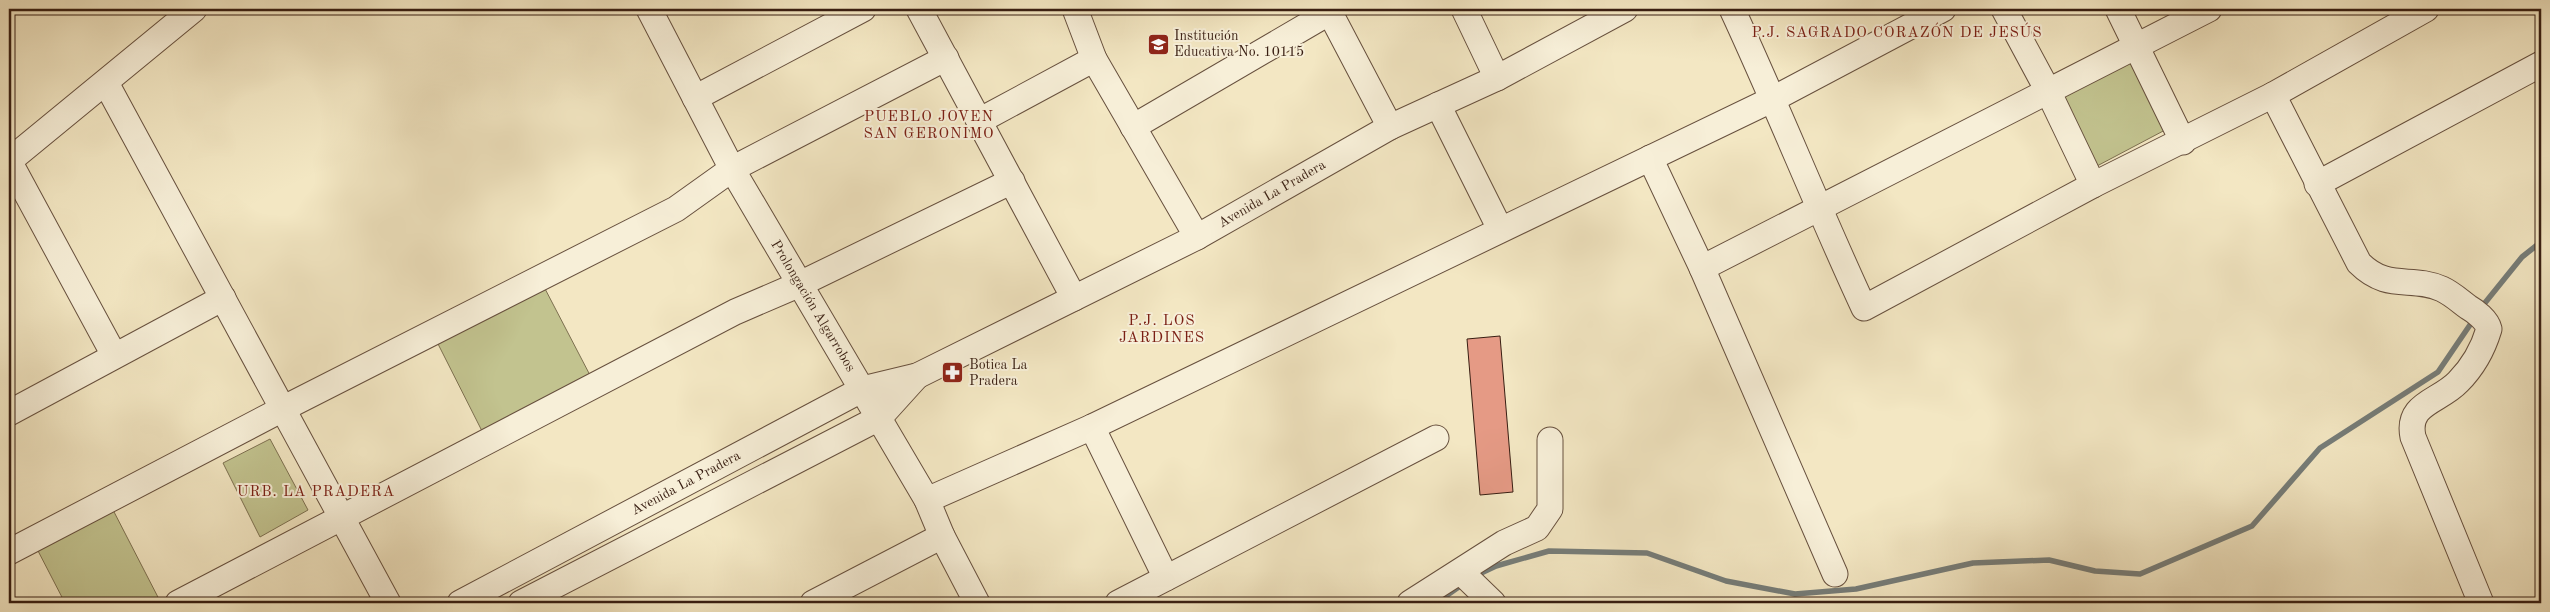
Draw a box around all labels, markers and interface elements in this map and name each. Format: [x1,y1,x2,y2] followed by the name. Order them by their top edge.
[1752,22,2043,41] district label: P.J. SAGRADO CORAZÓN DE JESÚS
[1174,29,1304,59] place label: Institución Educativa No. 10115
[1146,32,1170,56] school or university icon: Institución Educativa No. 10115
[863,110,995,142] district label: PUEBLO JOVEN SAN GERONIMO
[1216,158,1328,230] street label: Avenida La Pradera
[768,238,858,374] street label: Prolongación Algarrobos
[1119,314,1205,346] district label: P.J. LOS JARDINES
[969,358,1028,388] place label: Botica La Pradera
[941,361,965,385] pharmacy icon: Botica La Pradera
[629,448,743,518] street label: Avenida La Pradera
[237,485,395,500] district label: URB. LA PRADERA

